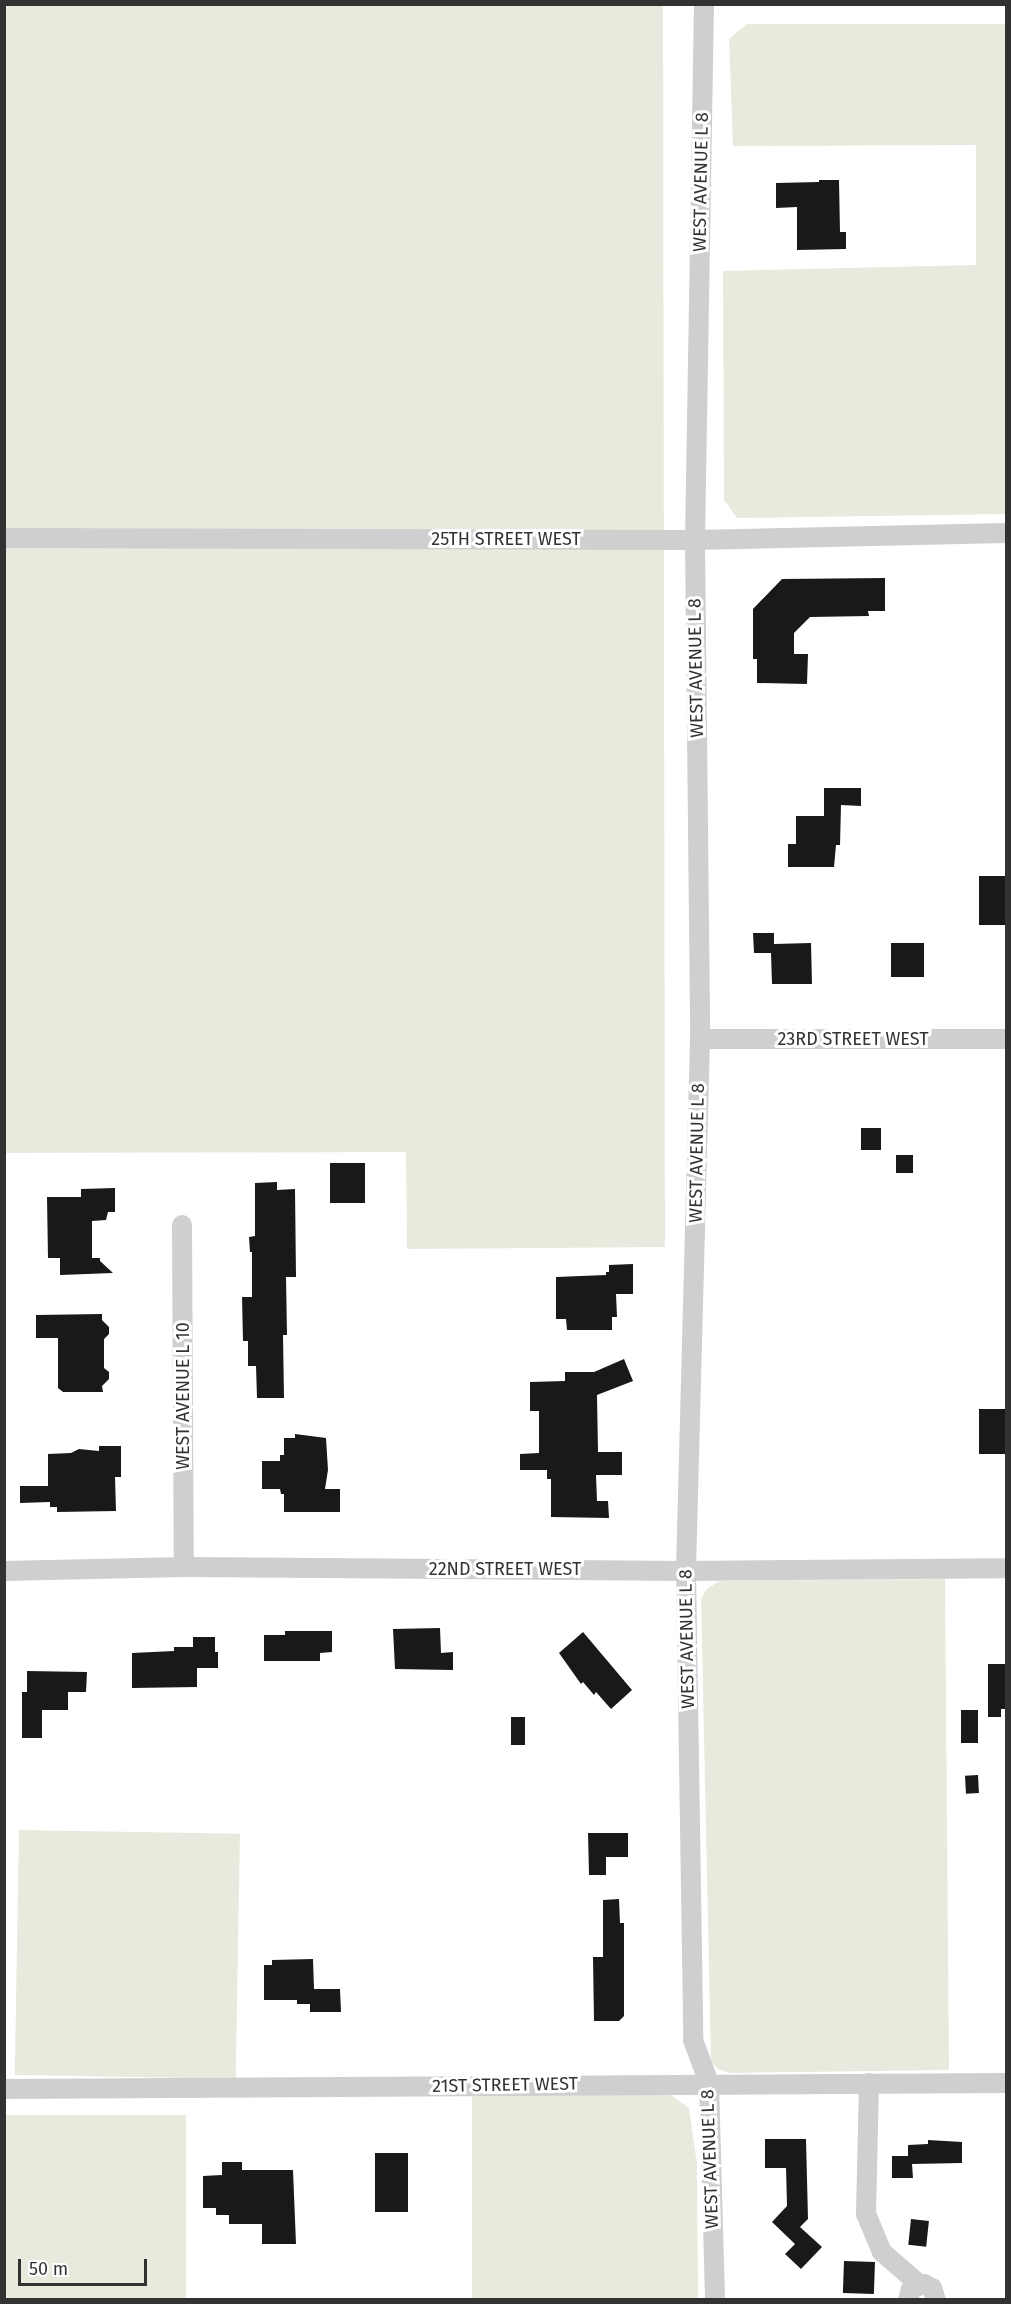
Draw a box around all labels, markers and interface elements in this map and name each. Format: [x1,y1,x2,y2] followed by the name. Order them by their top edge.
[689,112,713,252] street label: WEST AVENUE L 8
[431,528,581,550] street label: 25TH STREET WEST
[684,598,708,738] street label: WEST AVENUE L 8
[777,1028,929,1050] street label: 23RD STREET WEST
[685,1083,709,1223] street label: WEST AVENUE L 8
[172,1322,194,1470] street label: WEST AVENUE L 10
[429,1558,581,1580] street label: 22ND STREET WEST
[675,1569,699,1709] street label: WEST AVENUE L 8
[432,2073,578,2097] street label: 21ST STREET WEST
[697,2089,723,2229] street label: WEST AVENUE L 8
[21,2247,150,2285] scale bar
[29,2258,68,2280] text: 50 m

